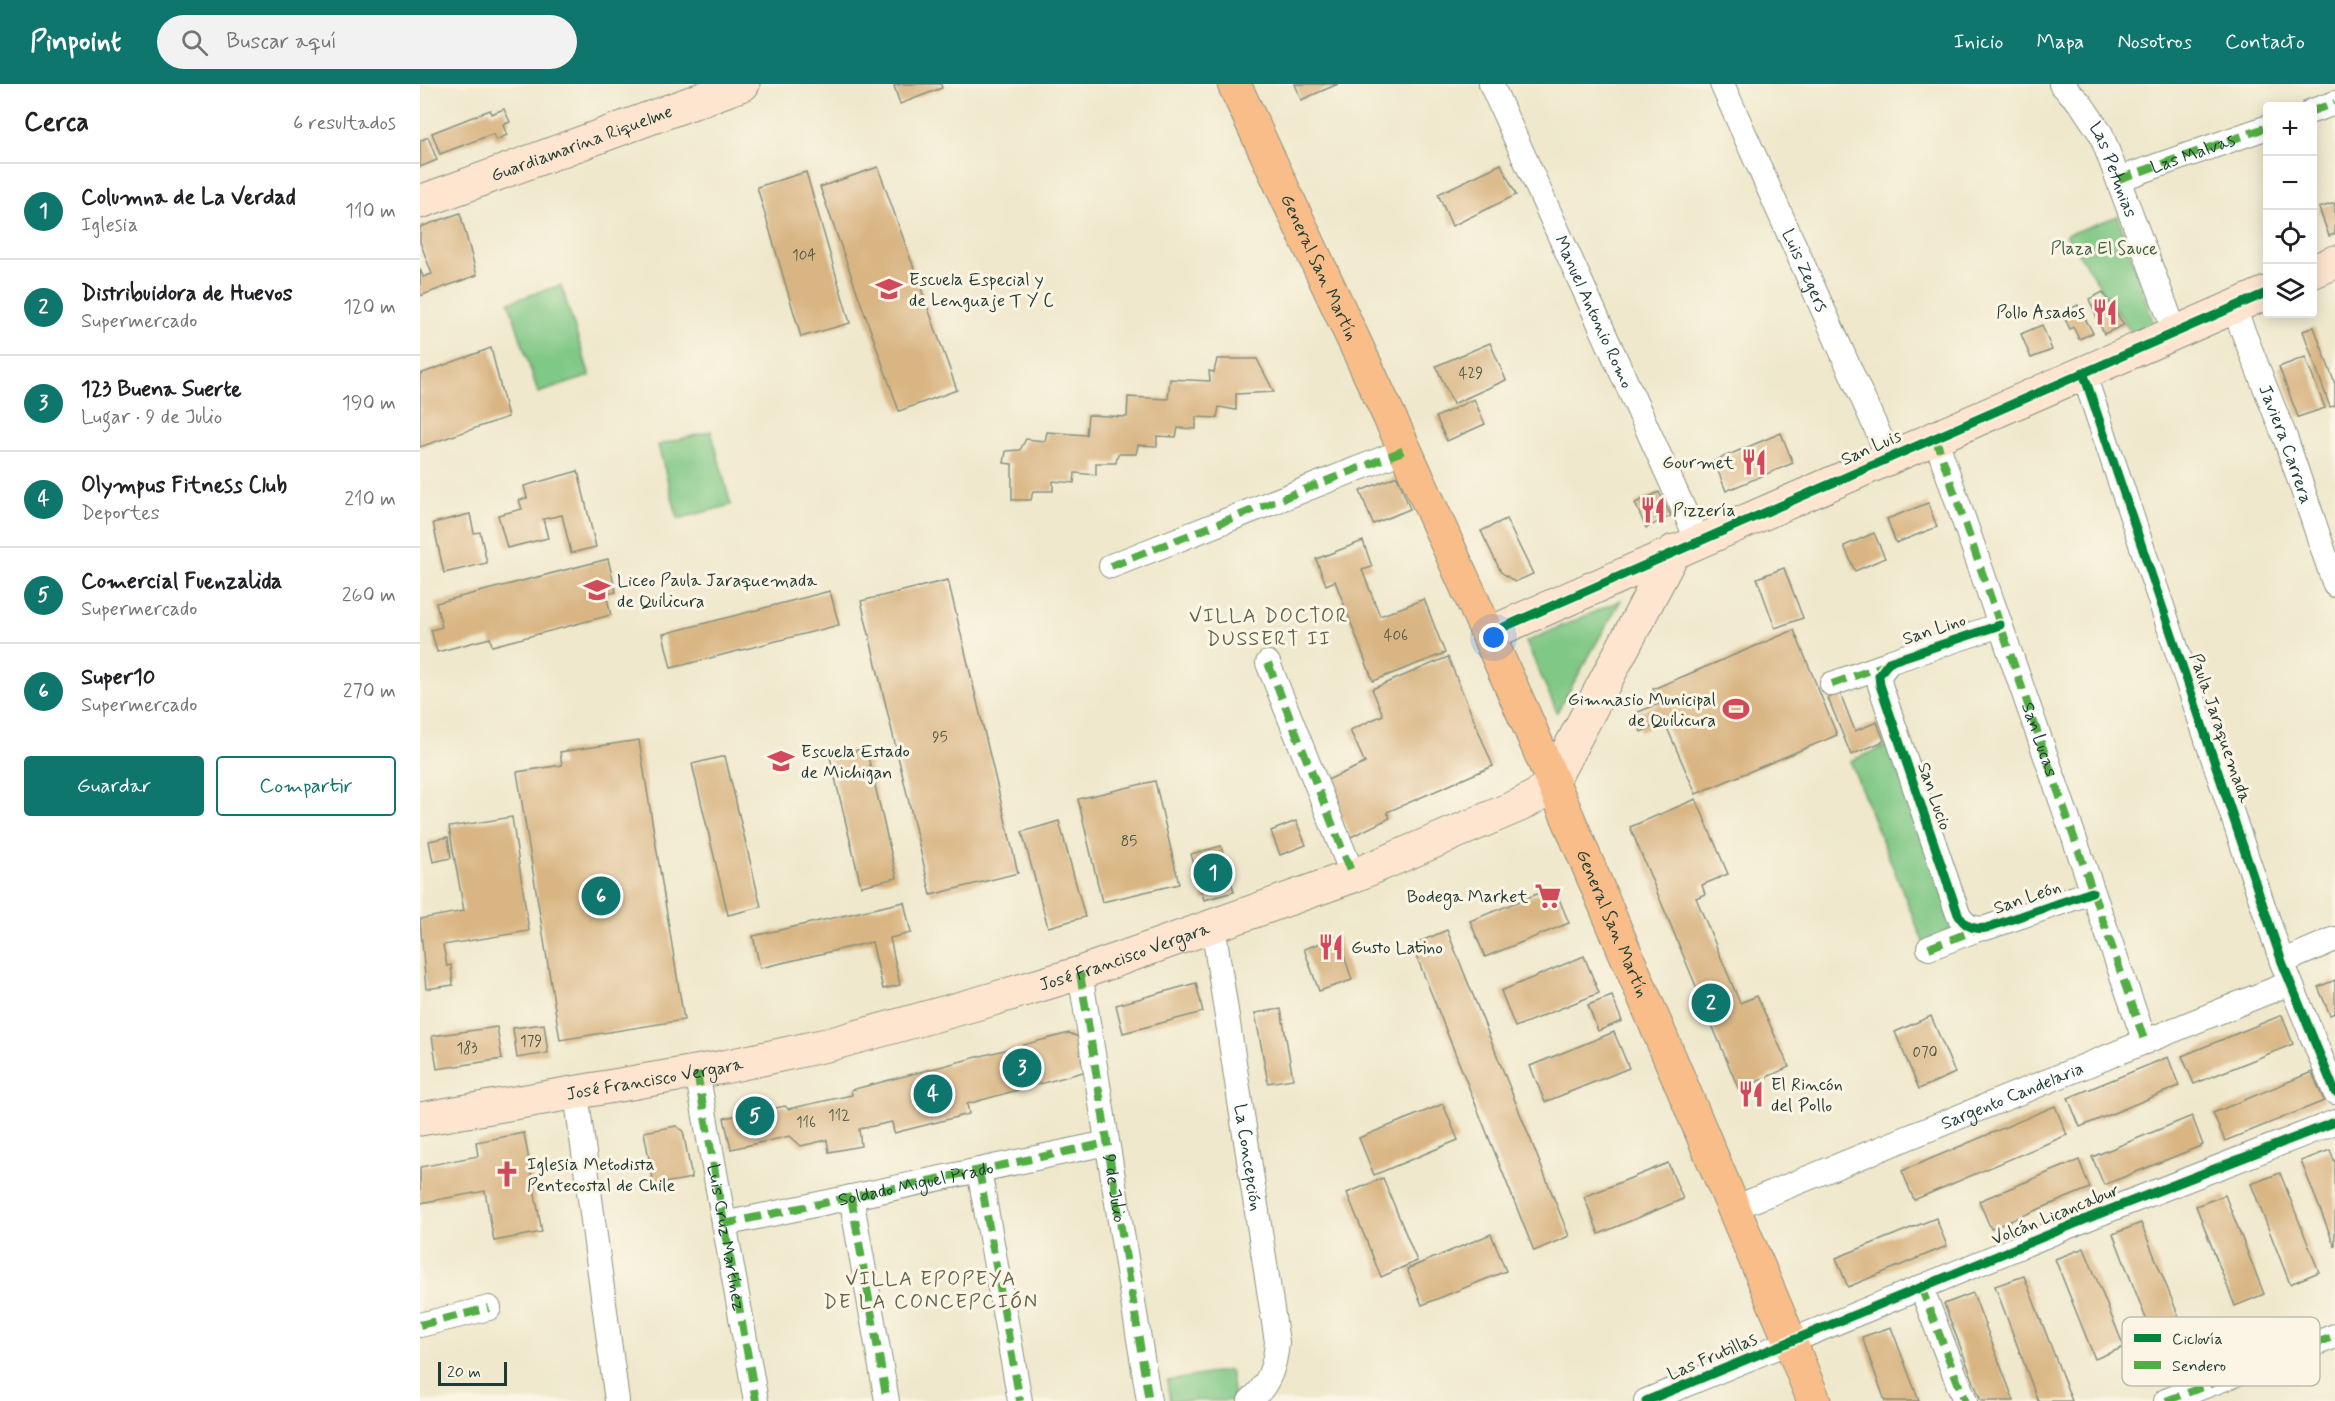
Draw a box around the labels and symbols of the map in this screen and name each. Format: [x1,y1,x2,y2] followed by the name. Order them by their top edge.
[488,100,676,188] street label: Guardiamarina Riquelme
[2083,117,2142,221] street label: Las Petunias
[2147,128,2238,180] street label: Las Malvas
[1274,190,1363,345] street label: General San Martín
[1775,225,1833,316] street label: Luis Zegers
[1548,232,1638,392] street label: Manuel Antonio Romo
[2050,237,2158,261] park label: Plaza El Sauce
[792,246,816,266] house number: 104
[909,268,1054,313] place label: Escuela Especial y de Lenguaje T Y C
[874,274,904,304] school or university icon: Escuela Especial y de Lenguaje T Y C
[2090,297,2120,327] restaurant icon: Pollo Asados
[1996,301,2085,325] place label: Pollo Asados
[1459,364,1483,384] house number: 429
[2252,381,2318,507] street label: Javiera Carrera
[1837,424,1906,472] street label: San Luis
[1739,447,1769,477] restaurant icon: Gourmet
[1662,451,1734,475] place label: Gourmet
[1638,495,1668,525] restaurant icon: Pizzería
[1673,499,1736,523] place label: Pizzería
[617,569,817,614] place label: Liceo Paula Jaraquemada de Quilicura
[582,575,612,605] school or university icon: Liceo Paula Jaraquemada de Quilicura
[1189,603,1349,653] district label: VILLA DOCTOR DUSSERT II
[1900,608,1969,651] street label: San Lino
[1479,623,1508,652] your location
[1384,626,1408,646] house number: 406
[2183,650,2257,807] street label: Paula Jaraquemada
[1568,688,1716,733] place label: Gimnasio Municipal de Quilicura
[1721,694,1751,724] sports icon: Gimnasio Municipal de Quilicura
[2015,699,2063,780] street label: San Lucas
[932,728,948,748] house number: 95
[801,740,910,785] place label: Escuela Estado de Michigan
[766,746,796,776] school or university icon: Escuela Estado de Michigan
[1911,759,1957,834] street label: San Lucio
[1121,832,1137,852] house number: 85
[1570,846,1654,1002] street label: General San Martín
[1194,850,1232,896] pin: 1
[582,874,621,918] pin: 6
[1990,875,2064,921] street label: San León
[1533,881,1563,911] supermarket icon: Bodega Market
[1407,885,1528,910] place label: Bodega Market
[1036,917,1213,998] street label: José Francisco Vergara
[1316,932,1346,962] restaurant icon: Gusto Latino
[1351,936,1443,960] place label: Gusto Latino
[1692,980,1730,1026] pin: 2
[520,1032,542,1052] house number: 179
[456,1039,478,1059] house number: 183
[1913,1043,1937,1063] house number: 070
[1002,1046,1042,1090] pin: 3
[564,1052,746,1107] street label: José Francisco Vergara
[1938,1057,2087,1136] street label: Sargento Candelaria
[914,1072,952,1116] pin: 4
[1771,1073,1843,1118] place label: El Rincón del Pollo
[1736,1079,1766,1109] restaurant icon: El Rincón del Pollo
[736,1094,774,1138] pin: 5
[1227,1102,1268,1213] street label: La Concepción
[828,1106,850,1126] house number: 112
[796,1113,816,1133] house number: 116
[1096,1152,1131,1224] street label: 9 de Julio
[527,1153,676,1198] place label: Iglesia Metodista Pentecostal de Chile
[836,1156,996,1213] street label: Soldado Miguel Prado
[492,1159,522,1189] church icon: Iglesia Metodista Pentecostal de Chile
[701,1162,751,1313] street label: Luis Cruz Martínez
[1988,1178,2123,1252] street label: Volcán Licancabur
[823,1266,1039,1316] district label: VILLA EPOPEYA DE LA CONCEPCIÓN
[2122,1317,2320,1386] legend
[1664,1327,1761,1387] street label: Las Frutillas
[2172,1329,2223,1350] text: Ciclovía
[2172,1356,2226,1377] text: Sendero
[438,1359,507,1386] scale bar

